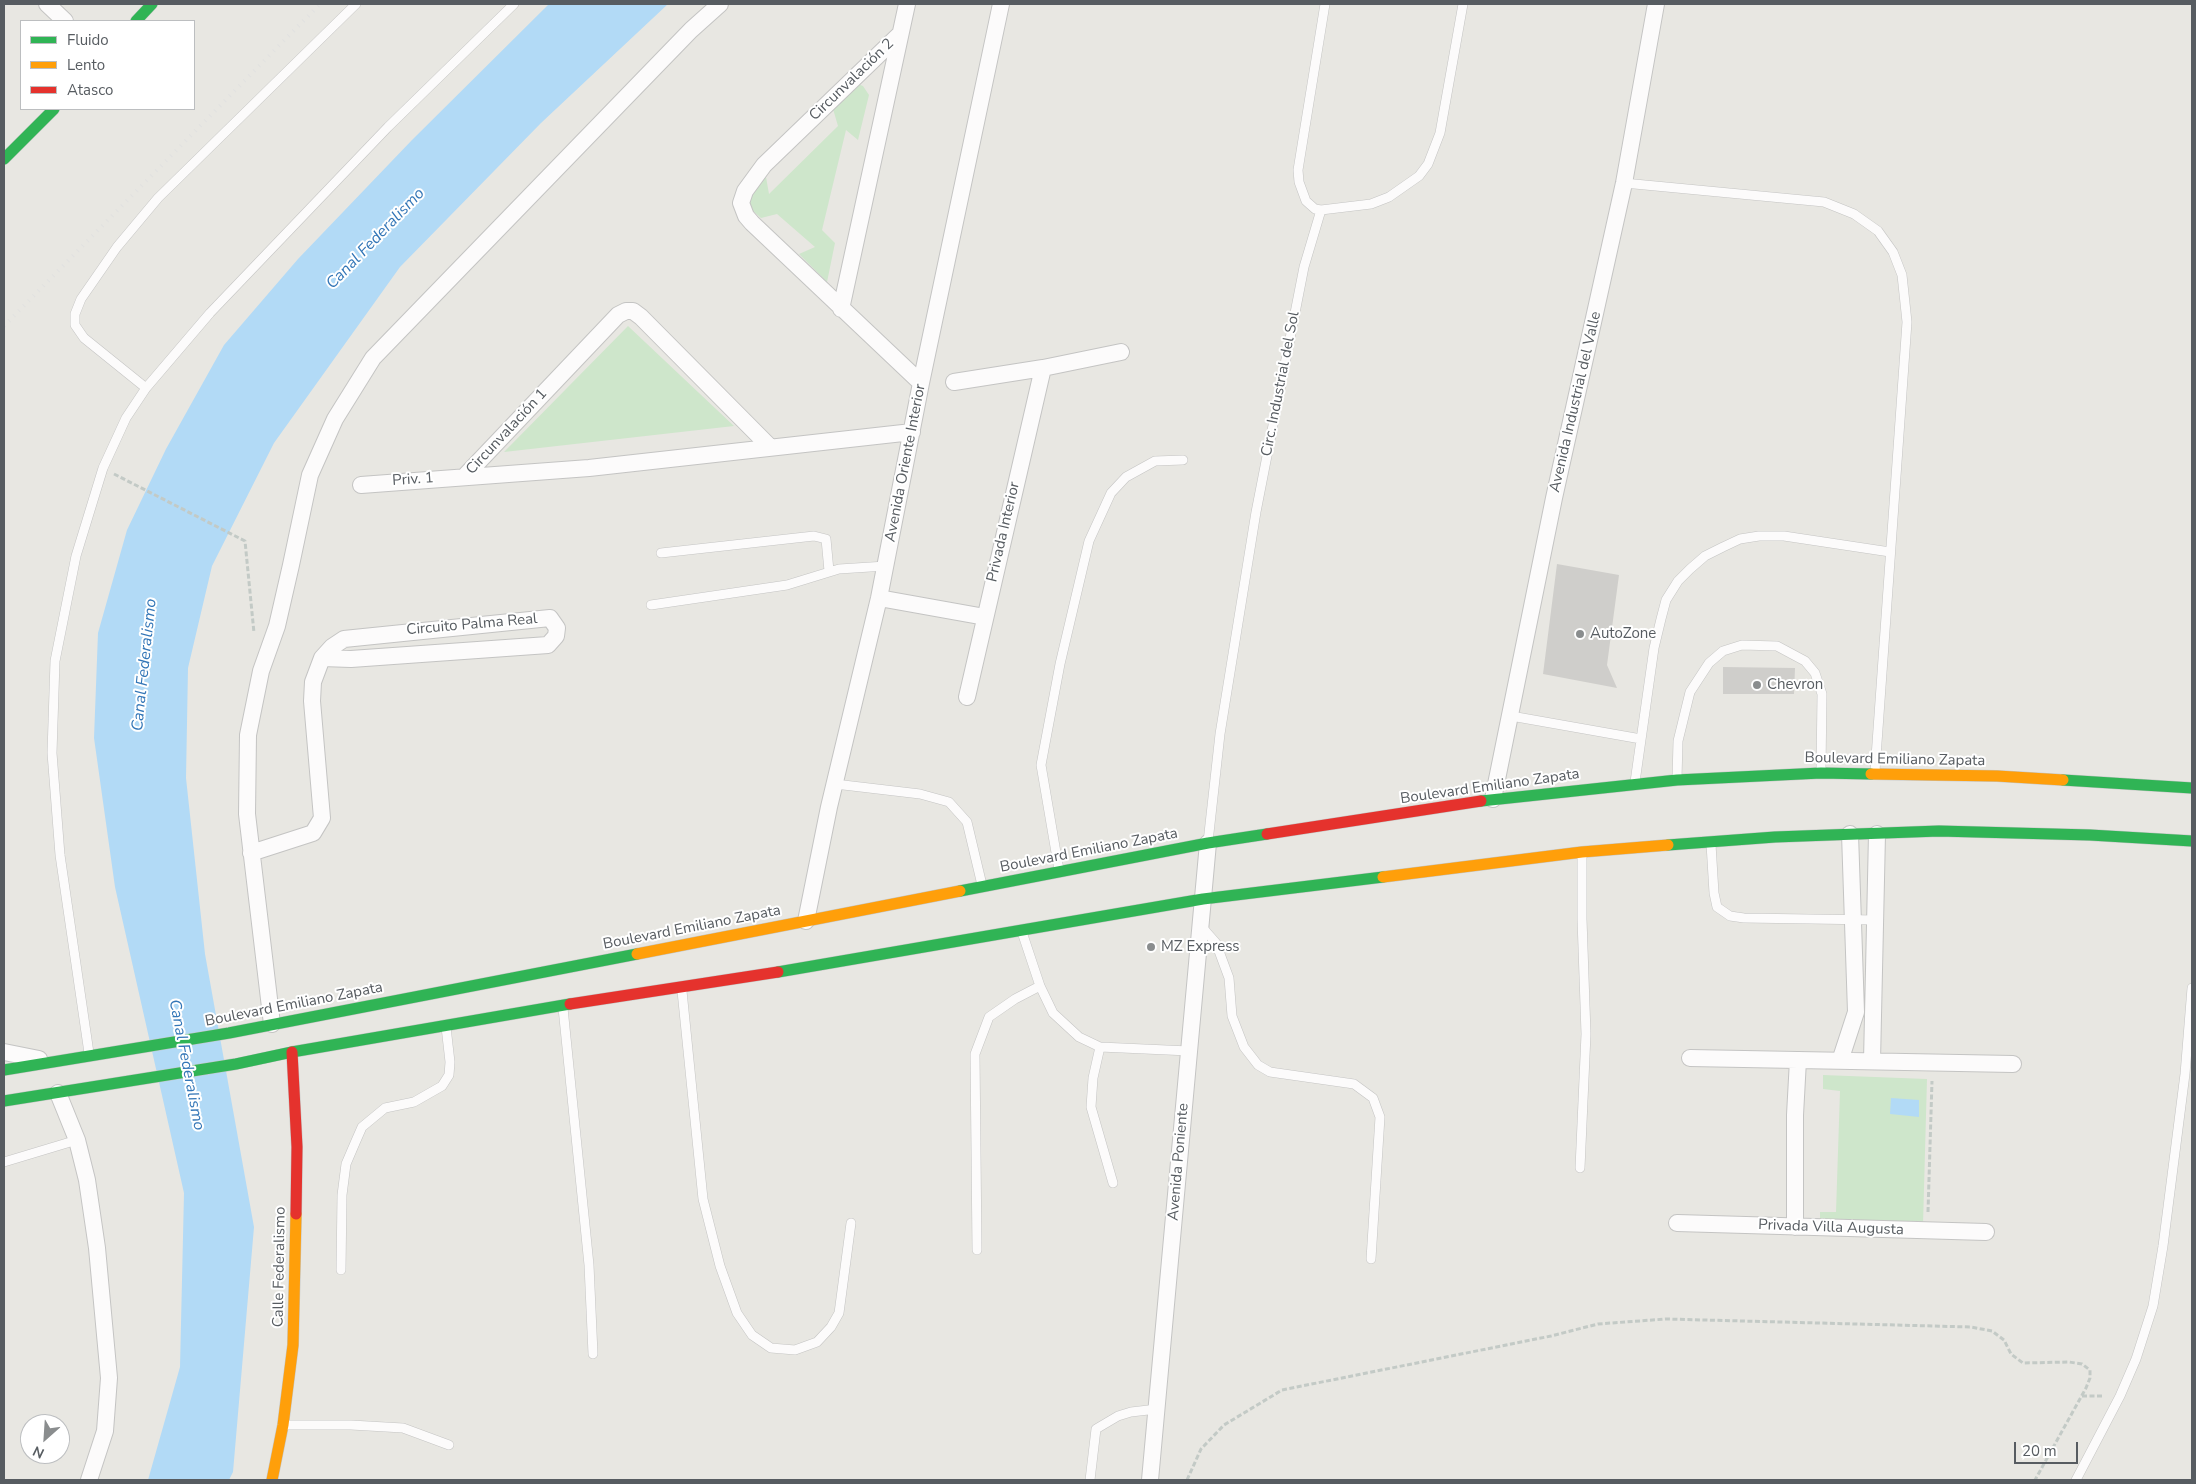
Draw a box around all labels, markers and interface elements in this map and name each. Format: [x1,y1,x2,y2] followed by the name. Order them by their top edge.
[20,20,195,110] legend
[67,30,109,50] text: Fluido
[806,35,898,125] street label: Circunvalación 2
[67,55,105,75] text: Lento
[67,80,113,100] text: Atasco
[323,184,429,294] water label: Canal Federalismo
[1258,310,1304,458] street label: Circ. Industrial del Sol
[1546,310,1606,494] street label: Avenida Industrial del Valle
[882,382,930,544] street label: Avenida Oriente Interior
[463,385,551,479] street label: Circunvalación 1
[392,470,434,490] street label: Priv. 1
[984,480,1024,584] street label: Privada Interior
[128,598,162,732] water label: Canal Federalismo
[406,610,538,640] street label: Circuito Palma Real
[1590,625,1656,643] place label: AutoZone
[1574,628,1586,640] marker: AutoZone
[1767,676,1823,694] place label: Chevron
[1751,679,1763,691] marker: Chevron
[1804,749,1986,771] street label: Boulevard Emiliano Zapata
[1399,766,1581,808] street label: Boulevard Emiliano Zapata
[999,825,1179,877] street label: Boulevard Emiliano Zapata
[602,902,782,954] street label: Boulevard Emiliano Zapata
[1161,938,1240,956] place label: MZ Express
[1145,941,1157,953] marker: MZ Express
[204,979,384,1031] street label: Boulevard Emiliano Zapata
[164,998,208,1132] water label: Canal Federalismo
[1165,1103,1193,1221] street label: Avenida Poniente
[270,1207,290,1327] street label: Calle Federalismo
[1758,1216,1904,1240] street label: Privada Villa Augusta
[20,1414,70,1464] north arrow
[2016,1432,2080,1464] scale bar
[30,1441,48,1463] text: N
[2022,1441,2057,1461] text: 20 m

